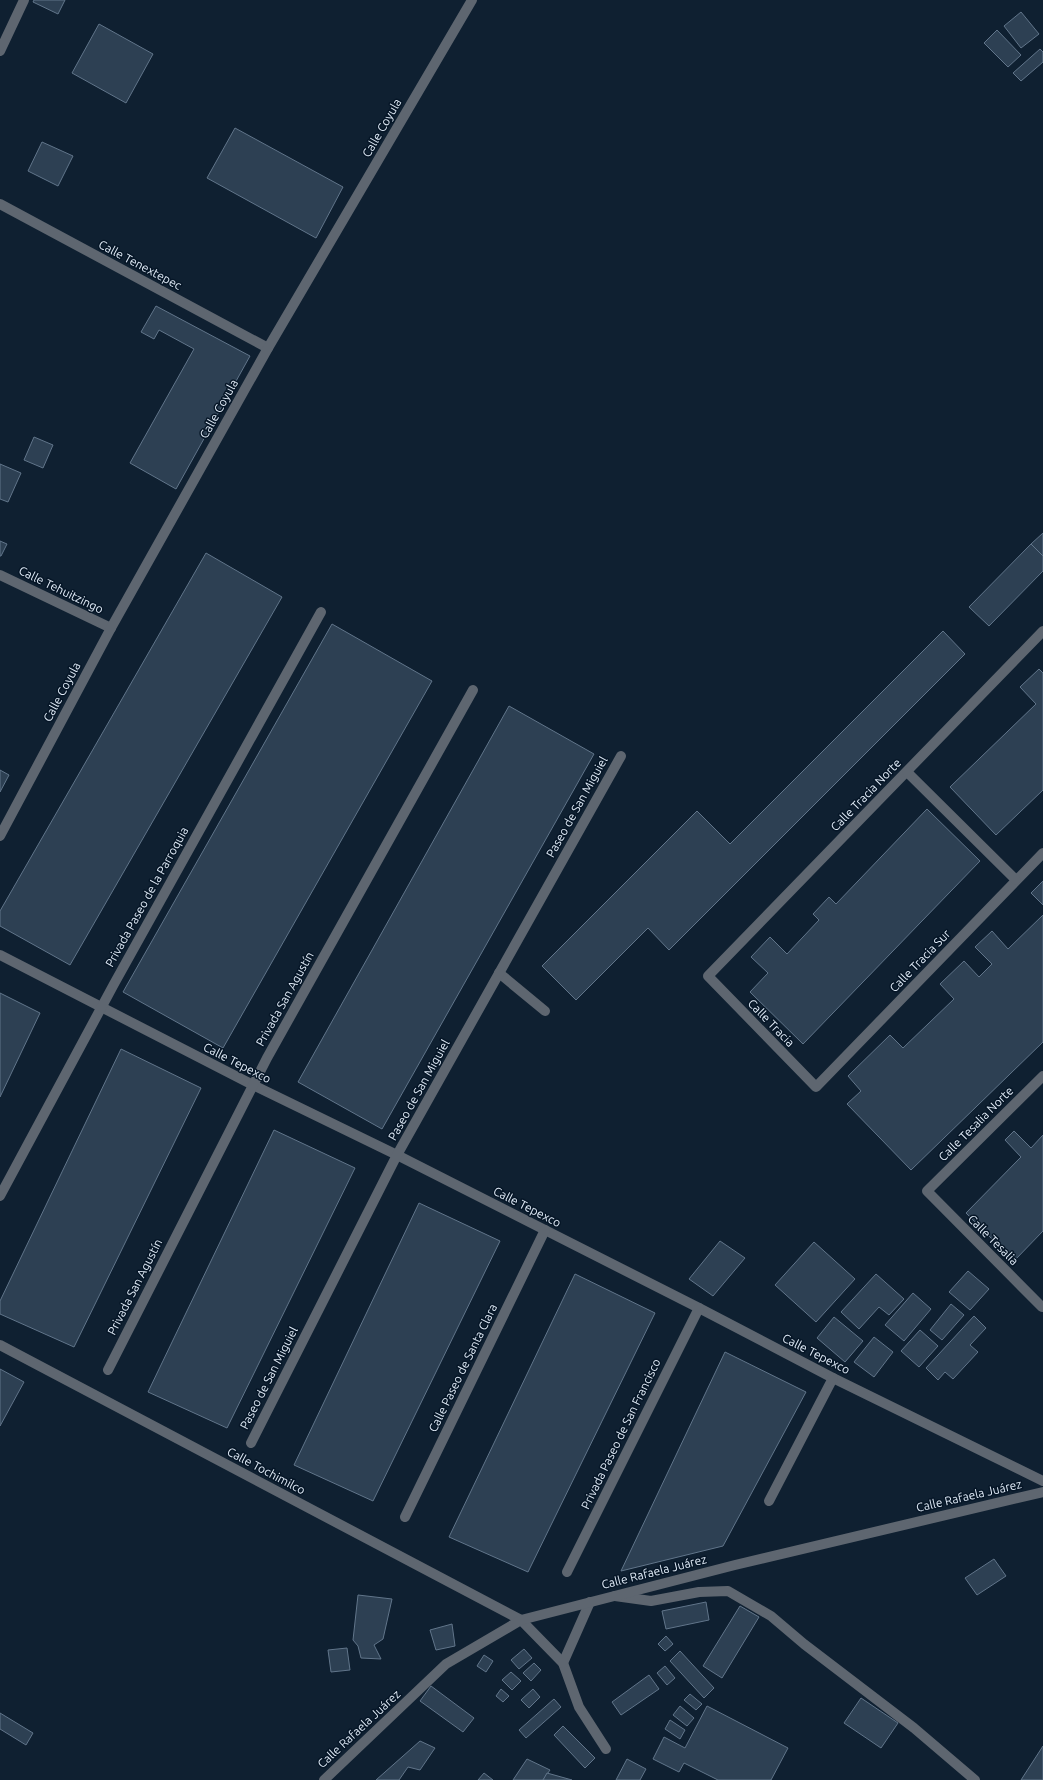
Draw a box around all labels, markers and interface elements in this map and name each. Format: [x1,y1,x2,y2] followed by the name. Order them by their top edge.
[360,96,404,159] street label: Calle Coyula
[97,237,184,292] street label: Calle Tenextepec
[197,377,240,441] street label: Calle Coyula
[17,563,106,616] street label: Calle Tehuitzingo
[40,660,83,724] street label: Calle Coyula
[543,754,610,859] street label: Paseo de San Miguiel
[828,756,903,833] street label: Calle Tracia Norte
[103,824,191,969] street label: Privada Paseo de la Parroquia
[887,927,953,994] street label: Calle Tracia Sur
[253,949,316,1048] street label: Privada San Agustín
[746,996,797,1049] street label: Calle Tracia
[385,1037,452,1142] street label: Paseo de San Miguiel
[201,1040,273,1085] street label: Calle Tepexco
[936,1084,1016,1164] street label: Calle Tesalia Norte
[491,1184,563,1229] street label: Calle Tepexco
[966,1212,1021,1267] street label: Calle Tesalia
[105,1237,164,1337] street label: Privada San Agustín
[426,1302,499,1434] street label: Calle Paseo de Santa Clara
[237,1324,300,1431] street label: Paseo de San Miguiel
[780,1331,852,1376] street label: Calle Tepexco
[578,1356,663,1511] street label: Privada Paseo de San Francisco
[225,1444,308,1497] street label: Calle Tochimilco
[915,1477,1023,1514] street label: Calle Rafaela Juárez
[600,1552,708,1591] street label: Calle Rafaela Juárez
[315,1687,403,1770] street label: Calle Rafaela Juárez

